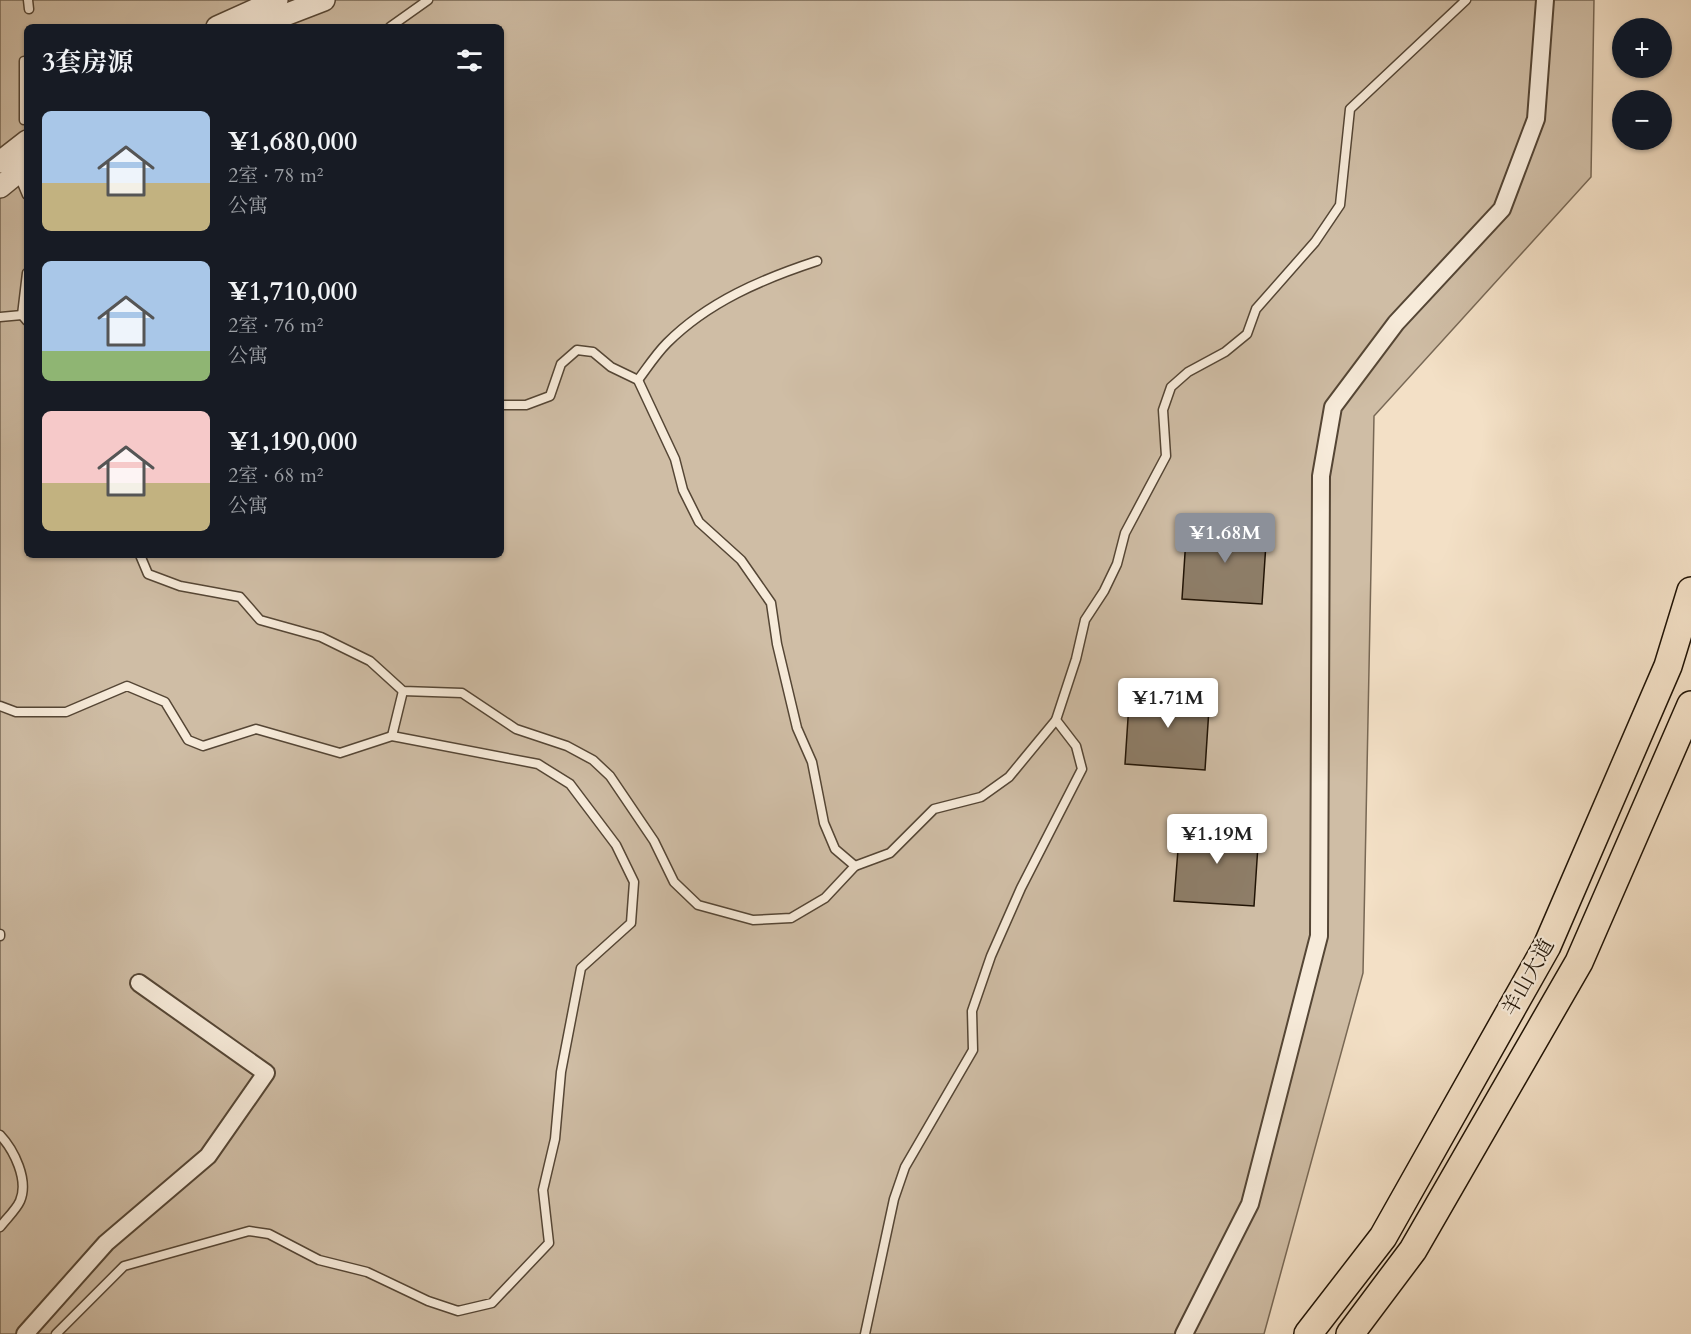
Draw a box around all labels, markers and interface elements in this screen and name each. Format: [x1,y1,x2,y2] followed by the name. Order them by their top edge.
[1612,18,1672,150] map controls
[1612,18,1672,78] button: +
[453,44,486,77] icon: filters
[42,45,133,80] text: 3套房源
[1612,90,1672,150] button: −
[228,124,357,159] text: ¥1,680,000
[90,135,162,207] icon: home
[228,162,324,189] text: 2室 · 78 m²
[228,192,268,219] text: 公寓
[228,274,357,309] text: ¥1,710,000
[90,285,162,357] icon: home
[228,312,324,339] text: 2室 · 76 m²
[228,342,268,369] text: 公寓
[228,424,357,459] text: ¥1,190,000
[90,435,162,507] icon: home
[228,462,324,489] text: 2室 · 68 m²
[228,492,268,519] text: 公寓
[1176,513,1274,564] pin: ¥1.68M
[1189,519,1261,546] text: ¥1.68M
[1119,678,1217,729] pin: ¥1.71M
[1132,684,1204,711] text: ¥1.71M
[1168,814,1266,865] pin: ¥1.19M
[1181,820,1253,847] text: ¥1.19M
[1495,933,1561,1021] street label: 羊山大道

